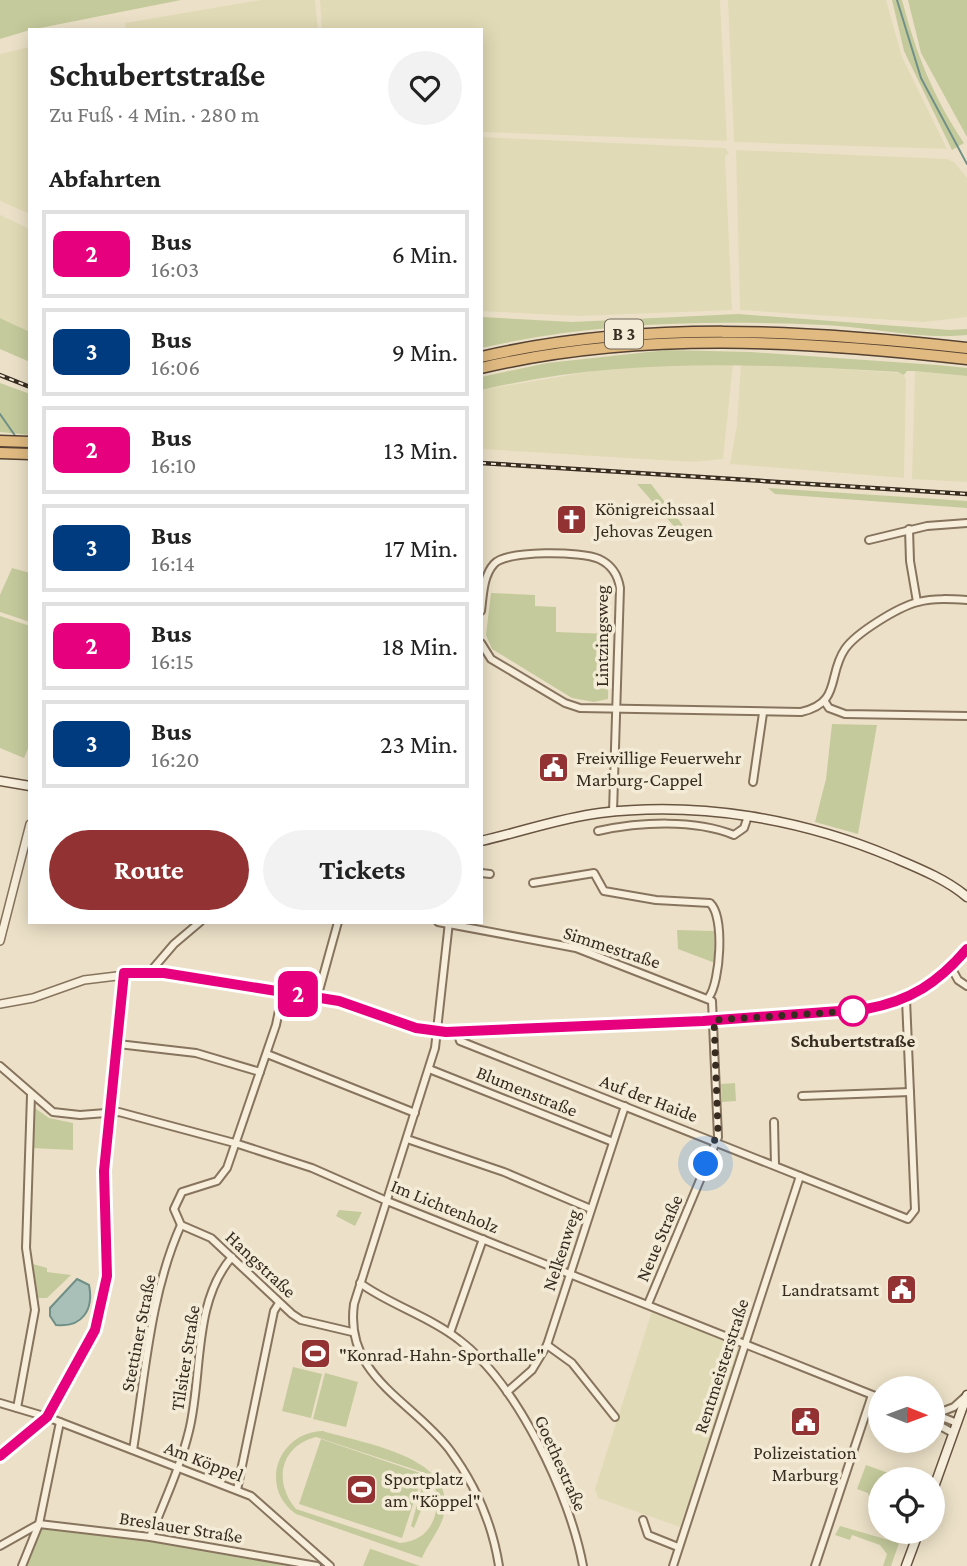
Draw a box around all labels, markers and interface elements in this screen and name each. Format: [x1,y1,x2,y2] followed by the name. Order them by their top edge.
[388,51,462,125] button: heart
[49,56,265,93] text: Schubertstraße
[49,101,259,127] text: Zu Fuß · 4 Min. · 280 m
[49,164,161,193] text: Abfahrten
[151,227,192,256] text: Bus
[85,240,98,267] text: 2
[392,240,458,269] text: 6 Min.
[151,256,199,282] text: 16:03
[605,320,643,348] road number: B 3
[151,325,192,354] text: Bus
[86,338,97,365] text: 3
[392,338,458,367] text: 9 Min.
[151,354,200,380] text: 16:06
[151,423,192,452] text: Bus
[85,436,98,463] text: 2
[384,436,458,465] text: 13 Min.
[151,452,196,478] text: 16:10
[593,498,715,541] place label: Königreichssaal Jehovas Zeugen
[555,502,589,536] church icon: Königreichssaal Jehovas Zeugen
[151,521,192,550] text: Bus
[86,534,97,561] text: 3
[384,534,458,563] text: 17 Min.
[151,550,195,576] text: 16:14
[591,585,612,687] street label: Lintzingsweg
[151,619,192,648] text: Bus
[85,632,98,659] text: 2
[382,632,458,661] text: 18 Min.
[151,648,194,674] text: 16:15
[151,717,192,746] text: Bus
[86,730,97,757] text: 3
[380,730,458,759] text: 23 Min.
[151,746,200,772] text: 16:20
[576,747,742,790] place label: Freiwillige Feuerwehr Marburg-Cappel
[536,751,570,785] public building icon: Freiwillige Feuerwehr Marburg-Cappel
[49,830,249,910] button: Route
[263,830,462,910] button: Tickets
[561,921,663,973] street label: Simmestraße
[275,971,321,1017] line badge: 2
[292,980,304,1007] text: 2
[838,996,868,1026] marker: Schubertstraße
[791,1030,915,1051] place label: Schubertstraße
[473,1061,581,1121] street label: Blumenstraße
[597,1070,701,1126] street label: Auf der Haide
[688,1146,723,1181] your location
[388,1175,502,1237] street label: Im Lichtenholz
[631,1192,687,1284] street label: Neue Straße
[538,1207,584,1293] street label: Nelkenweg
[222,1226,300,1302] street label: Hangstraße
[885,1272,919,1306] public building icon: Landratsamt
[116,1273,160,1393] street label: Stettiner Straße
[781,1279,880,1300] place label: Landratsamt
[689,1296,753,1436] street label: Rentmeisterstraße
[166,1304,204,1412] street label: Tilsiter Straße
[299,1337,333,1371] sports icon: "Konrad-Hahn-Sporthalle"
[339,1344,544,1365] place label: "Konrad-Hahn-Sporthalle"
[868,1376,945,1452] north arrow
[868,1376,945,1544] map controls
[788,1404,822,1438] public building icon: Polizeistation Marburg
[531,1412,591,1514] street label: Goethestraße
[161,1436,247,1486] street label: Am Köppel
[753,1442,857,1485] place label: Polizeistation Marburg
[868,1467,945,1544] button: locate
[384,1468,481,1511] place label: Sportplatz am "Köppel"
[344,1472,378,1506] sports icon: Sportplatz am "Köppel"
[118,1507,244,1547] street label: Breslauer Straße

